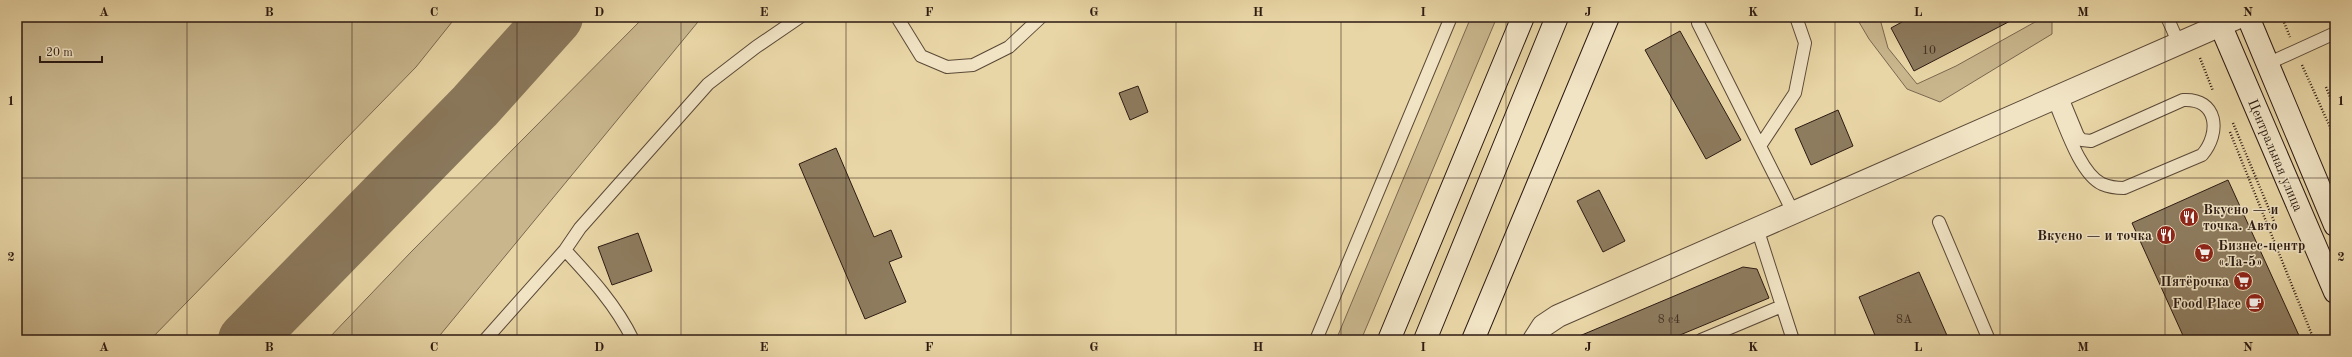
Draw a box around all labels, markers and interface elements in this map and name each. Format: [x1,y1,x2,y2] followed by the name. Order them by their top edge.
[99,6,109,19] text: A
[264,6,274,19] text: B
[430,6,438,19] text: C
[594,6,604,19] text: D
[760,6,769,19] text: E
[925,6,934,19] text: F
[1089,6,1099,19] text: G
[1253,6,1264,19] text: H
[1420,6,1426,19] text: I
[1584,6,1592,19] text: J
[1748,6,1758,19] text: K
[1914,6,1923,19] text: L
[2077,6,2089,19] text: M
[2243,6,2253,19] text: N
[40,38,102,64] scale bar
[1922,45,1936,57] house number: 10
[46,47,73,59] text: 20 m
[7,95,15,108] text: 1
[2337,95,2345,108] text: 1
[2245,97,2305,214] street label: Центральная улица
[2203,203,2278,233] place label: Вкусно — и точка. Авто
[2178,206,2200,228] restaurant icon: Вкусно — и точка. Авто
[2155,224,2177,246] restaurant icon: Вкусно — и точка
[2037,229,2152,243] place label: Вкусно — и точка
[2218,239,2305,269] place label: Бизнес-центр «Ла-5»
[2193,242,2215,264] supermarket icon: Бизнес-центр «Ла-5»
[7,251,15,264] text: 2
[2337,251,2345,264] text: 2
[2232,270,2254,292] supermarket icon: Пятёрочка
[2160,275,2229,289] place label: Пятёрочка
[2244,292,2266,314] cafe icon: Food Place
[2172,297,2241,311] place label: Food Place
[1658,314,1680,326] house number: 8 с4
[1896,314,1912,326] house number: 8А
[99,341,109,354] text: A
[264,341,274,354] text: B
[430,341,438,354] text: C
[594,341,604,354] text: D
[760,341,769,354] text: E
[925,341,934,354] text: F
[1089,341,1099,354] text: G
[1253,341,1264,354] text: H
[1420,341,1426,354] text: I
[1584,341,1592,354] text: J
[1748,341,1758,354] text: K
[1914,341,1923,354] text: L
[2077,341,2089,354] text: M
[2243,341,2253,354] text: N

